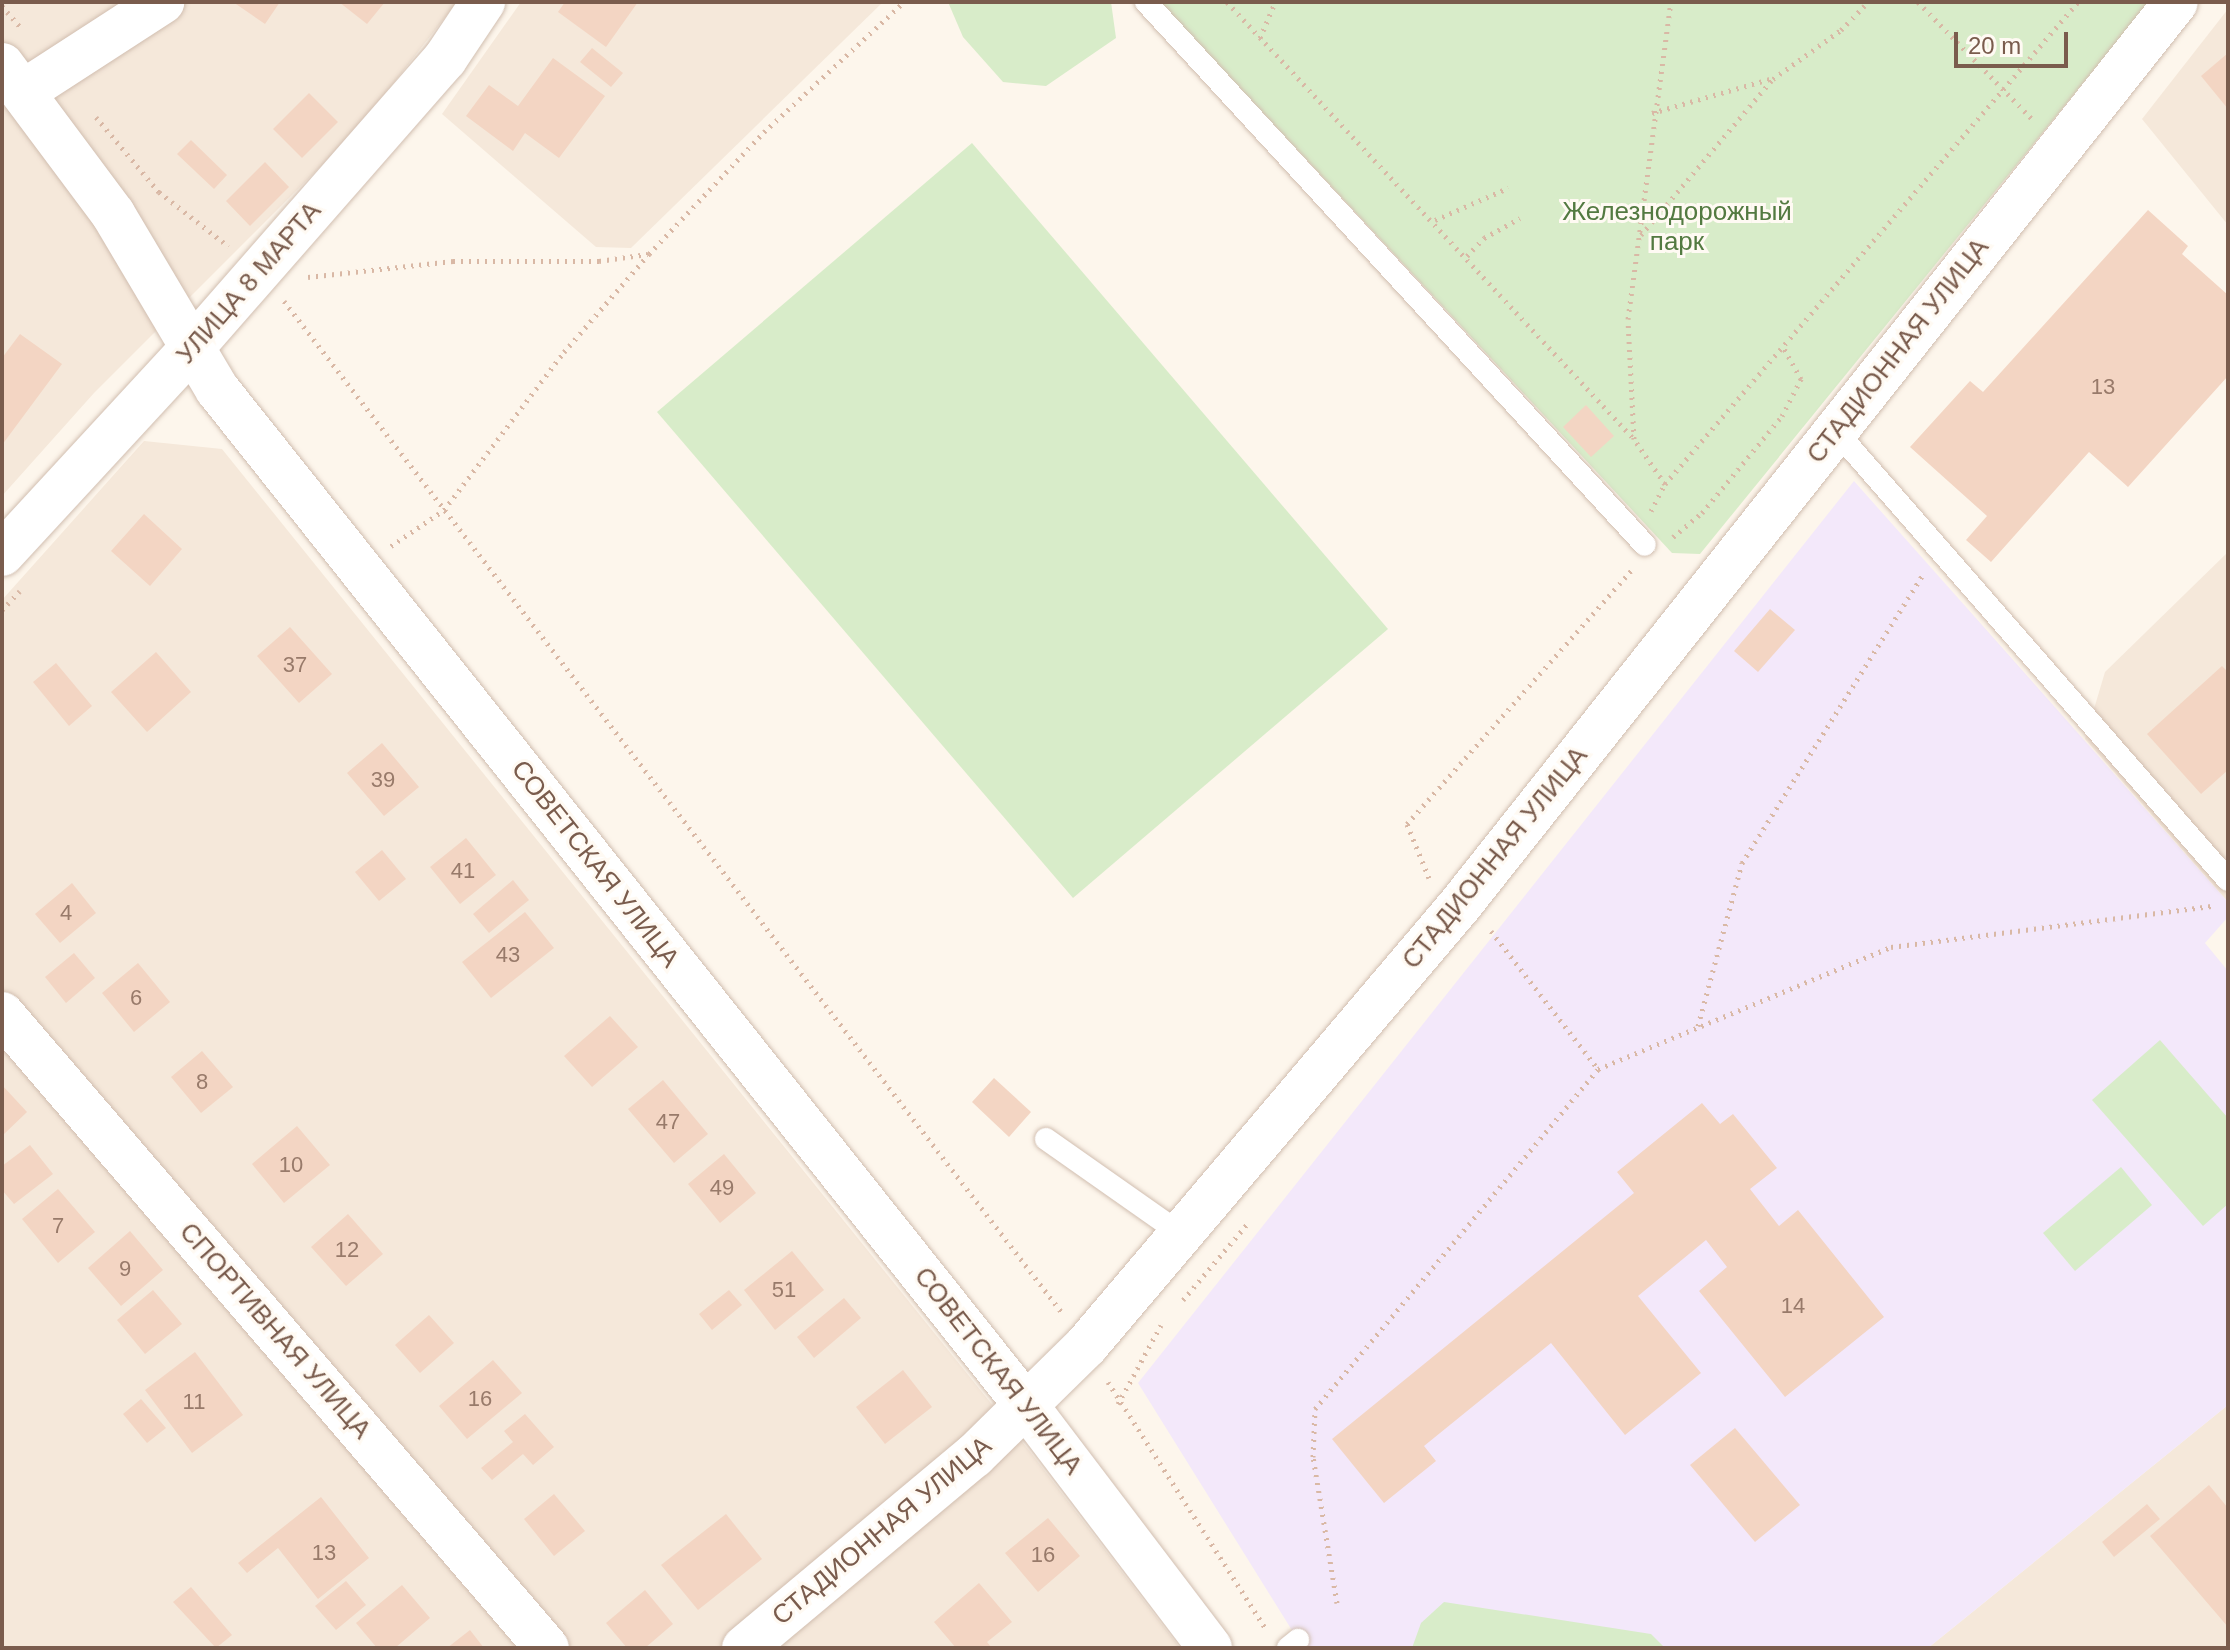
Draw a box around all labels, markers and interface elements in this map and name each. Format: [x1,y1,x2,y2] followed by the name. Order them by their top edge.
[1958,16,2072,66] scale bar
[1968,32,2021,59] text: 20 m
[170,196,328,370] street label: УЛИЦА 8 МАРТА
[1562,196,1792,258] park label: Железнодорожный парк
[1801,232,1995,470] street label: СТАДИОННАЯ УЛИЦА
[2091,374,2115,400] house number: 13
[283,652,307,678] house number: 37
[1396,741,1594,975] street label: СТАДИОННАЯ УЛИЦА
[504,754,686,974] street label: СОВЕТСКАЯ УЛИЦА
[371,767,395,793] house number: 39
[451,858,475,884] house number: 41
[60,900,72,926] house number: 4
[496,942,520,968] house number: 43
[130,985,142,1011] house number: 6
[196,1069,208,1095] house number: 8
[656,1109,680,1135] house number: 47
[279,1152,303,1178] house number: 10
[710,1175,734,1201] house number: 49
[52,1213,64,1239] house number: 7
[173,1217,377,1445] street label: СПОРТИВНАЯ УЛИЦА
[335,1237,359,1263] house number: 12
[119,1256,131,1282] house number: 9
[907,1261,1089,1481] street label: СОВЕТСКАЯ УЛИЦА
[772,1277,796,1303] house number: 51
[1781,1293,1805,1319] house number: 14
[468,1386,492,1412] house number: 16
[183,1389,205,1415] house number: 11
[766,1430,998,1632] street label: СТАДИОННАЯ УЛИЦА
[312,1540,336,1566] house number: 13
[1031,1542,1055,1568] house number: 16

